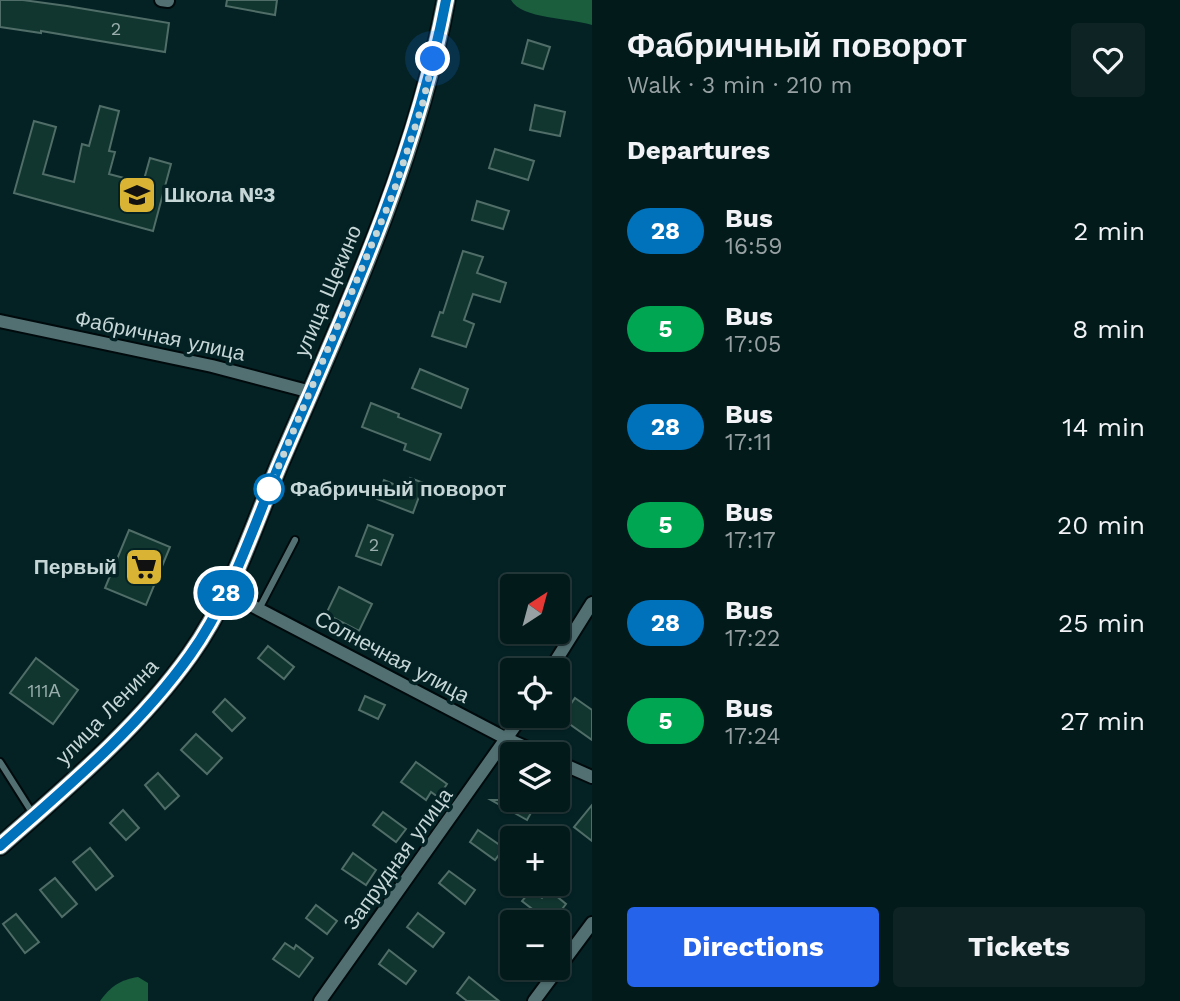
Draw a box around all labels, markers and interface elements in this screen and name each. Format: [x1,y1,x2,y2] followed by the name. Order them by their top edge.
[111,18,121,39] house number: 2
[1071,23,1145,97] button: heart
[627,26,967,65] text: Фабричный поворот
[415,41,450,76] your location
[627,72,853,99] text: Walk · 3 min · 210 m
[627,135,770,165] text: Departures
[116,174,158,216] school or university icon: Школа №3
[164,182,276,207] place label: Школа №3
[725,203,773,233] text: Bus
[1073,216,1145,246] text: 2 min
[651,217,680,245] text: 28
[289,221,366,360] street label: улица Щекино
[725,233,782,260] text: 16:59
[725,301,773,331] text: Bus
[73,305,248,366] street label: Фабричная улица
[1072,314,1145,344] text: 8 min
[659,315,673,343] text: 5
[725,331,781,358] text: 17:05
[725,399,773,429] text: Bus
[1062,412,1145,442] text: 14 min
[651,413,680,441] text: 28
[725,429,772,456] text: 17:11
[254,474,284,504] marker: Фабричный поворот
[290,476,506,501] place label: Фабричный поворот
[725,497,773,527] text: Bus
[1057,510,1145,540] text: 20 min
[659,511,673,539] text: 5
[725,527,776,554] text: 17:17
[369,534,379,555] house number: 2
[123,546,165,588] supermarket icon: Первый
[34,554,117,579] place label: Первый
[194,570,258,616] line badge: 28
[500,574,570,644] north arrow
[500,574,570,980] map controls
[211,579,241,607] text: 28
[725,595,773,625] text: Bus
[311,605,474,708] street label: Солнечная улица
[1058,608,1145,638] text: 25 min
[651,609,680,637] text: 28
[725,625,781,652] text: 17:22
[50,653,163,770] street label: улица Ленина
[500,658,570,728] button: locate
[27,680,61,701] house number: 111А
[725,693,773,723] text: Bus
[1060,706,1145,736] text: 27 min
[659,707,673,735] text: 5
[725,723,780,750] text: 17:24
[500,742,570,812] button: layers
[338,783,457,934] street label: Запрудная улица
[500,826,570,896] button: +
[627,907,879,987] button: Directions
[893,907,1145,987] button: Tickets
[500,910,570,980] button: −

